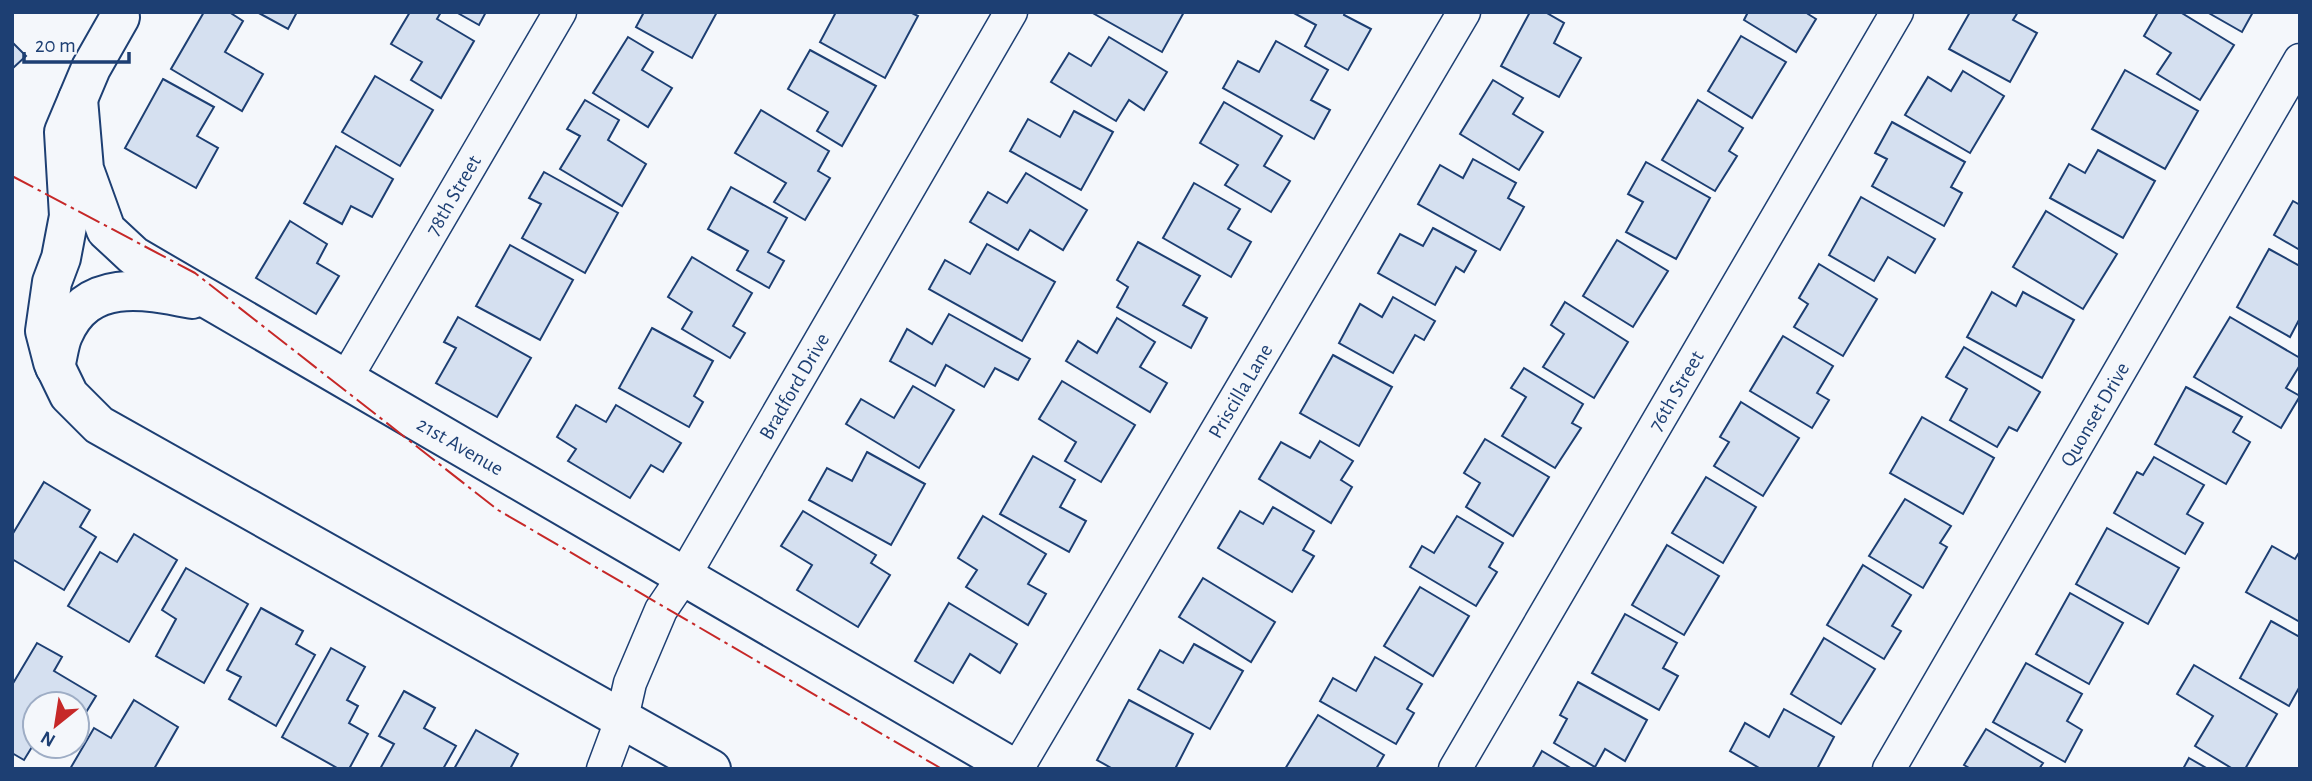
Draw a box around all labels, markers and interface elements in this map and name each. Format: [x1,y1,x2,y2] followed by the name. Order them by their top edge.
[24,21,130,65] scale bar
[35,35,76,56] text: 20 m
[421,151,485,239] street label: 78th Street
[755,329,833,443] street label: Bradford Drive
[1204,340,1276,442] street label: Priscilla Lane
[1644,347,1708,435] street label: 76th Street
[2056,359,2133,470] street label: Quonset Drive
[414,413,507,479] street label: 21st Avenue
[21,690,91,760] north arrow
[38,727,59,750] text: N

